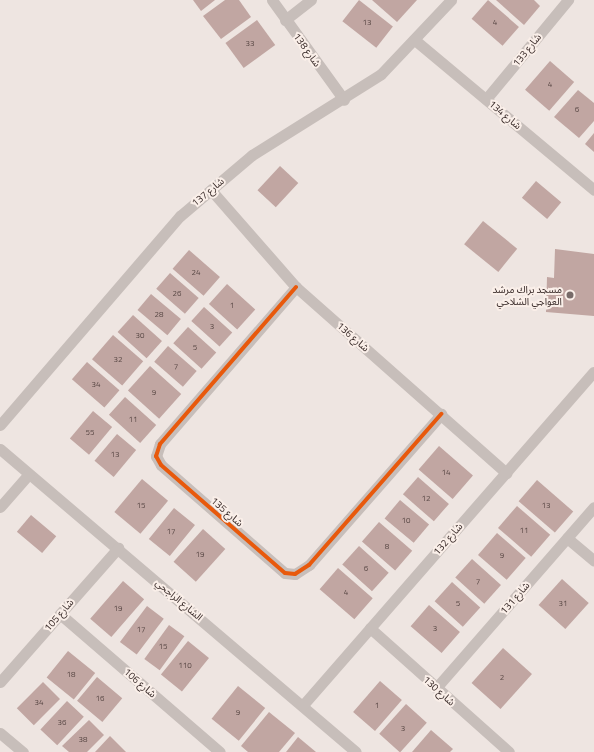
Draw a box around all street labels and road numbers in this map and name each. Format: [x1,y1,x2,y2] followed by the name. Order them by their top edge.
[291,31,323,69] street label: شارع 138
[510,31,544,69] street label: شارع 133
[486,98,524,132] street label: شارع 134
[189,175,227,209] street label: شارع 137
[335,320,371,354] street label: شارع 136
[209,495,245,529] street label: شارع 135
[431,521,465,557] street label: شارع 132
[153,577,205,623] street label: الشارع الراجحي
[498,580,532,616] street label: شارع 131
[42,597,76,633] street label: شارع 105
[122,666,158,700] street label: شارع 106
[421,674,457,708] street label: شارع 130

